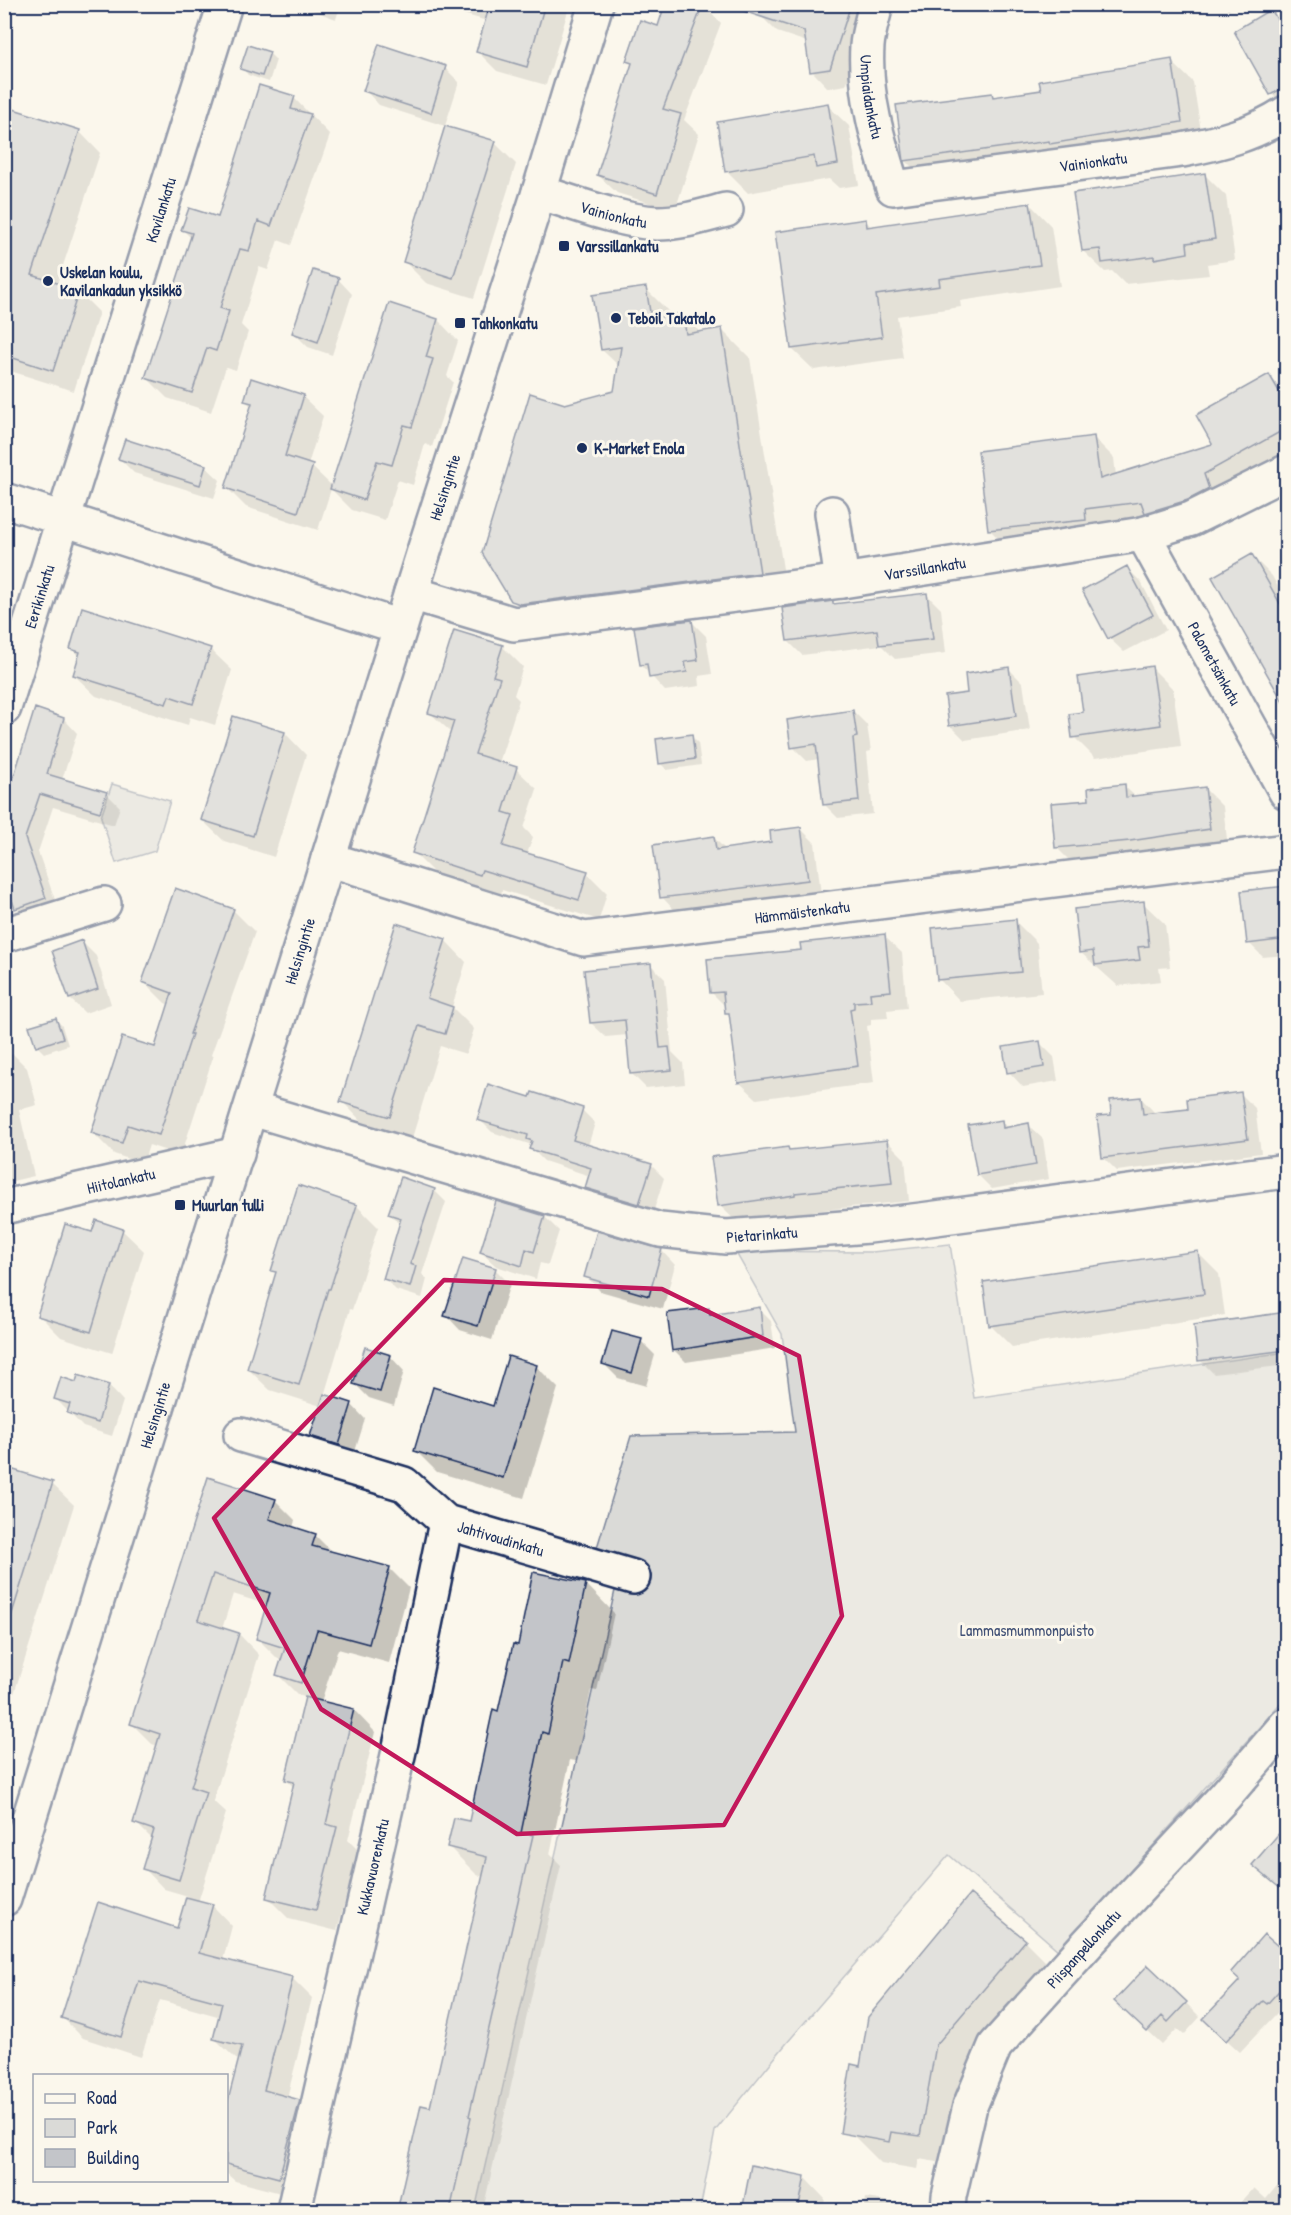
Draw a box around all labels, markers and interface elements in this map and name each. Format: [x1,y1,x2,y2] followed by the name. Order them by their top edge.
[856,55,889,142] street label: Umpiaidankatu
[1058,146,1129,177] street label: Vainionkatu
[140,174,181,245] street label: Kavilankatu
[577,195,649,233] street label: Vainionkatu
[576,235,659,257] place label: Varssillankatu
[557,239,571,253] marker: Varssillankatu
[60,261,182,302] place label: Uskelan koulu, Kavilankadun yksikkö
[41,274,55,288] marker: Uskelan koulu, Kavilankadun yksikkö
[627,307,716,329] place label: Teboil Takatalo
[609,311,623,325] marker: Teboil Takatalo
[471,312,538,334] place label: Tahkonkatu
[453,316,467,330] marker: Tahkonkatu
[594,437,685,459] place label: K-Market Enola
[575,441,589,455] marker: K-Market Enola
[424,451,466,523] street label: Helsingintie
[882,551,968,585] street label: Varssillankatu
[19,561,60,631] street label: Eerikinkatu
[1183,618,1247,710] street label: Palometsänkatu
[753,895,851,929] street label: Hämmäistenkatu
[279,914,320,987] street label: Helsingintie
[85,1162,158,1199] street label: Hiitolankatu
[192,1194,264,1216] place label: Muurlan tulli
[173,1198,187,1212] marker: Muurlan tulli
[726,1220,799,1248] street label: Pietarinkatu
[134,1378,176,1451] street label: Helsingintie
[455,1515,547,1561] street label: Jahtivoudinkatu
[960,1619,1095,1641] park label: Lammasmummonpuisto
[351,1816,394,1917] street label: Kukkavuorenkatu
[1041,1904,1126,1993] street label: Piispanpellonkatu
[33,2074,228,2182] legend
[87,2085,117,2110] text: Road
[87,2115,118,2140] text: Park
[87,2145,139,2170] text: Building

